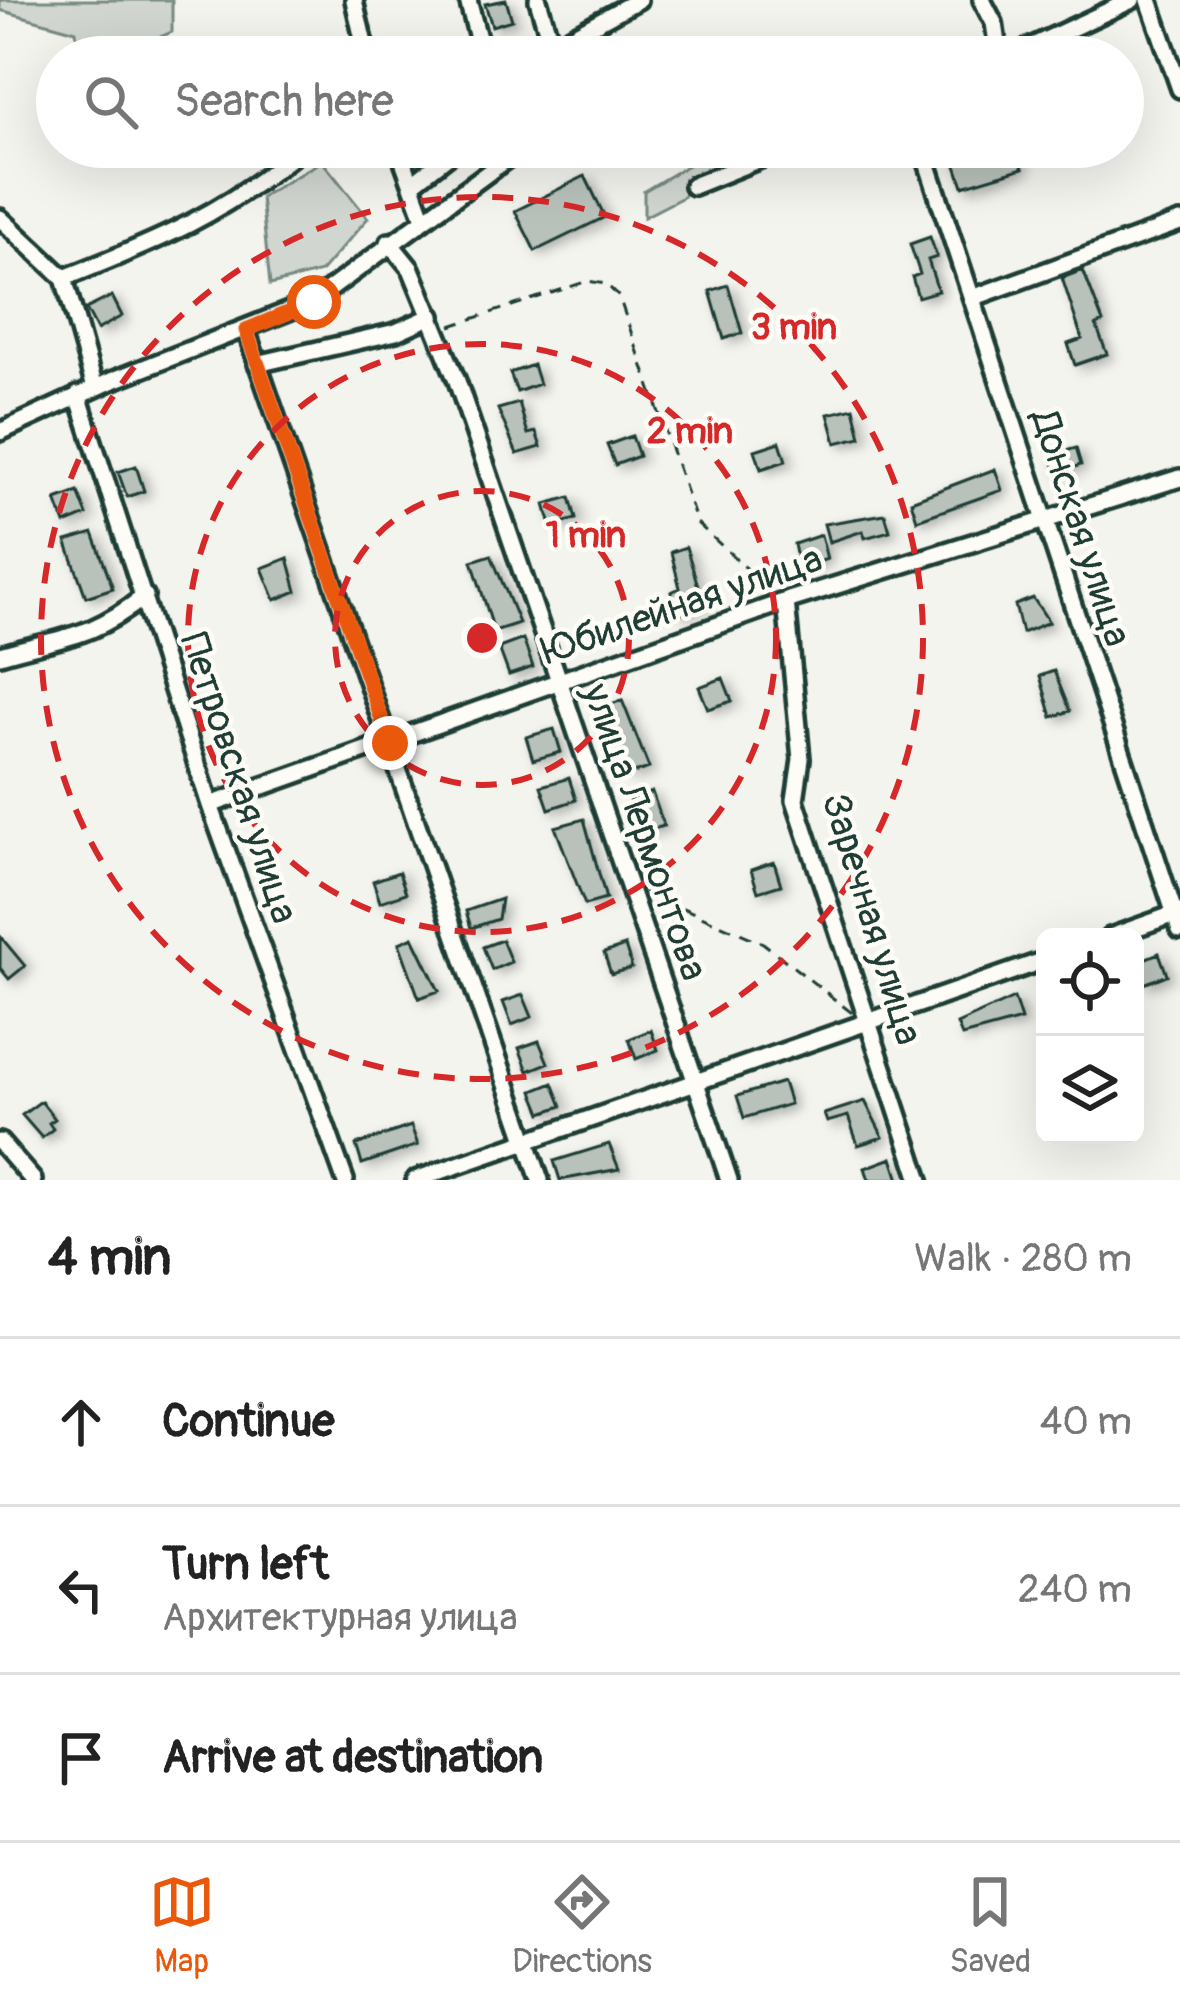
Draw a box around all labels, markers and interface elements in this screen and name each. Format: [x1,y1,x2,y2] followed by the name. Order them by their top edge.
[36,36,1144,168] search box
[78,69,144,135] icon: search
[174,74,394,130] text: Search here
[287,275,341,329] route start
[751,305,837,350] text: 3 min
[1019,402,1142,652] street label: Донская улица
[647,409,733,454] text: 2 min
[546,513,626,558] text: 1 min
[535,534,829,676] street label: Юбилейная улица
[461,617,503,659] centre of rings
[169,626,309,930] street label: Петровская улица
[571,676,719,987] street label: улица Лермонтова
[363,716,417,770] route end
[811,787,933,1051] street label: Заречная улица
[1036,928,1144,1144] map controls
[1036,928,1144,1036] button: locate
[1036,1036,1144,1144] button: layers
[48,1226,171,1290] text: 4 min
[914,1234,1132,1283] text: Walk · 280 m
[48,1389,114,1455] icon: ahead
[162,1394,335,1450] text: Continue
[1040,1397,1132,1446] text: 40 m
[162,1537,329,1593] text: Turn left
[48,1557,114,1623] icon: left
[1018,1565,1132,1614] text: 240 m
[162,1593,518,1642] text: Архитектурная улица
[48,1725,114,1791] icon: arrive
[162,1730,543,1786] text: Arrive at destination
[149,1869,215,1982] tab: Map
[512,1869,652,1982] tab: Directions
[949,1869,1031,1982] tab: Saved

